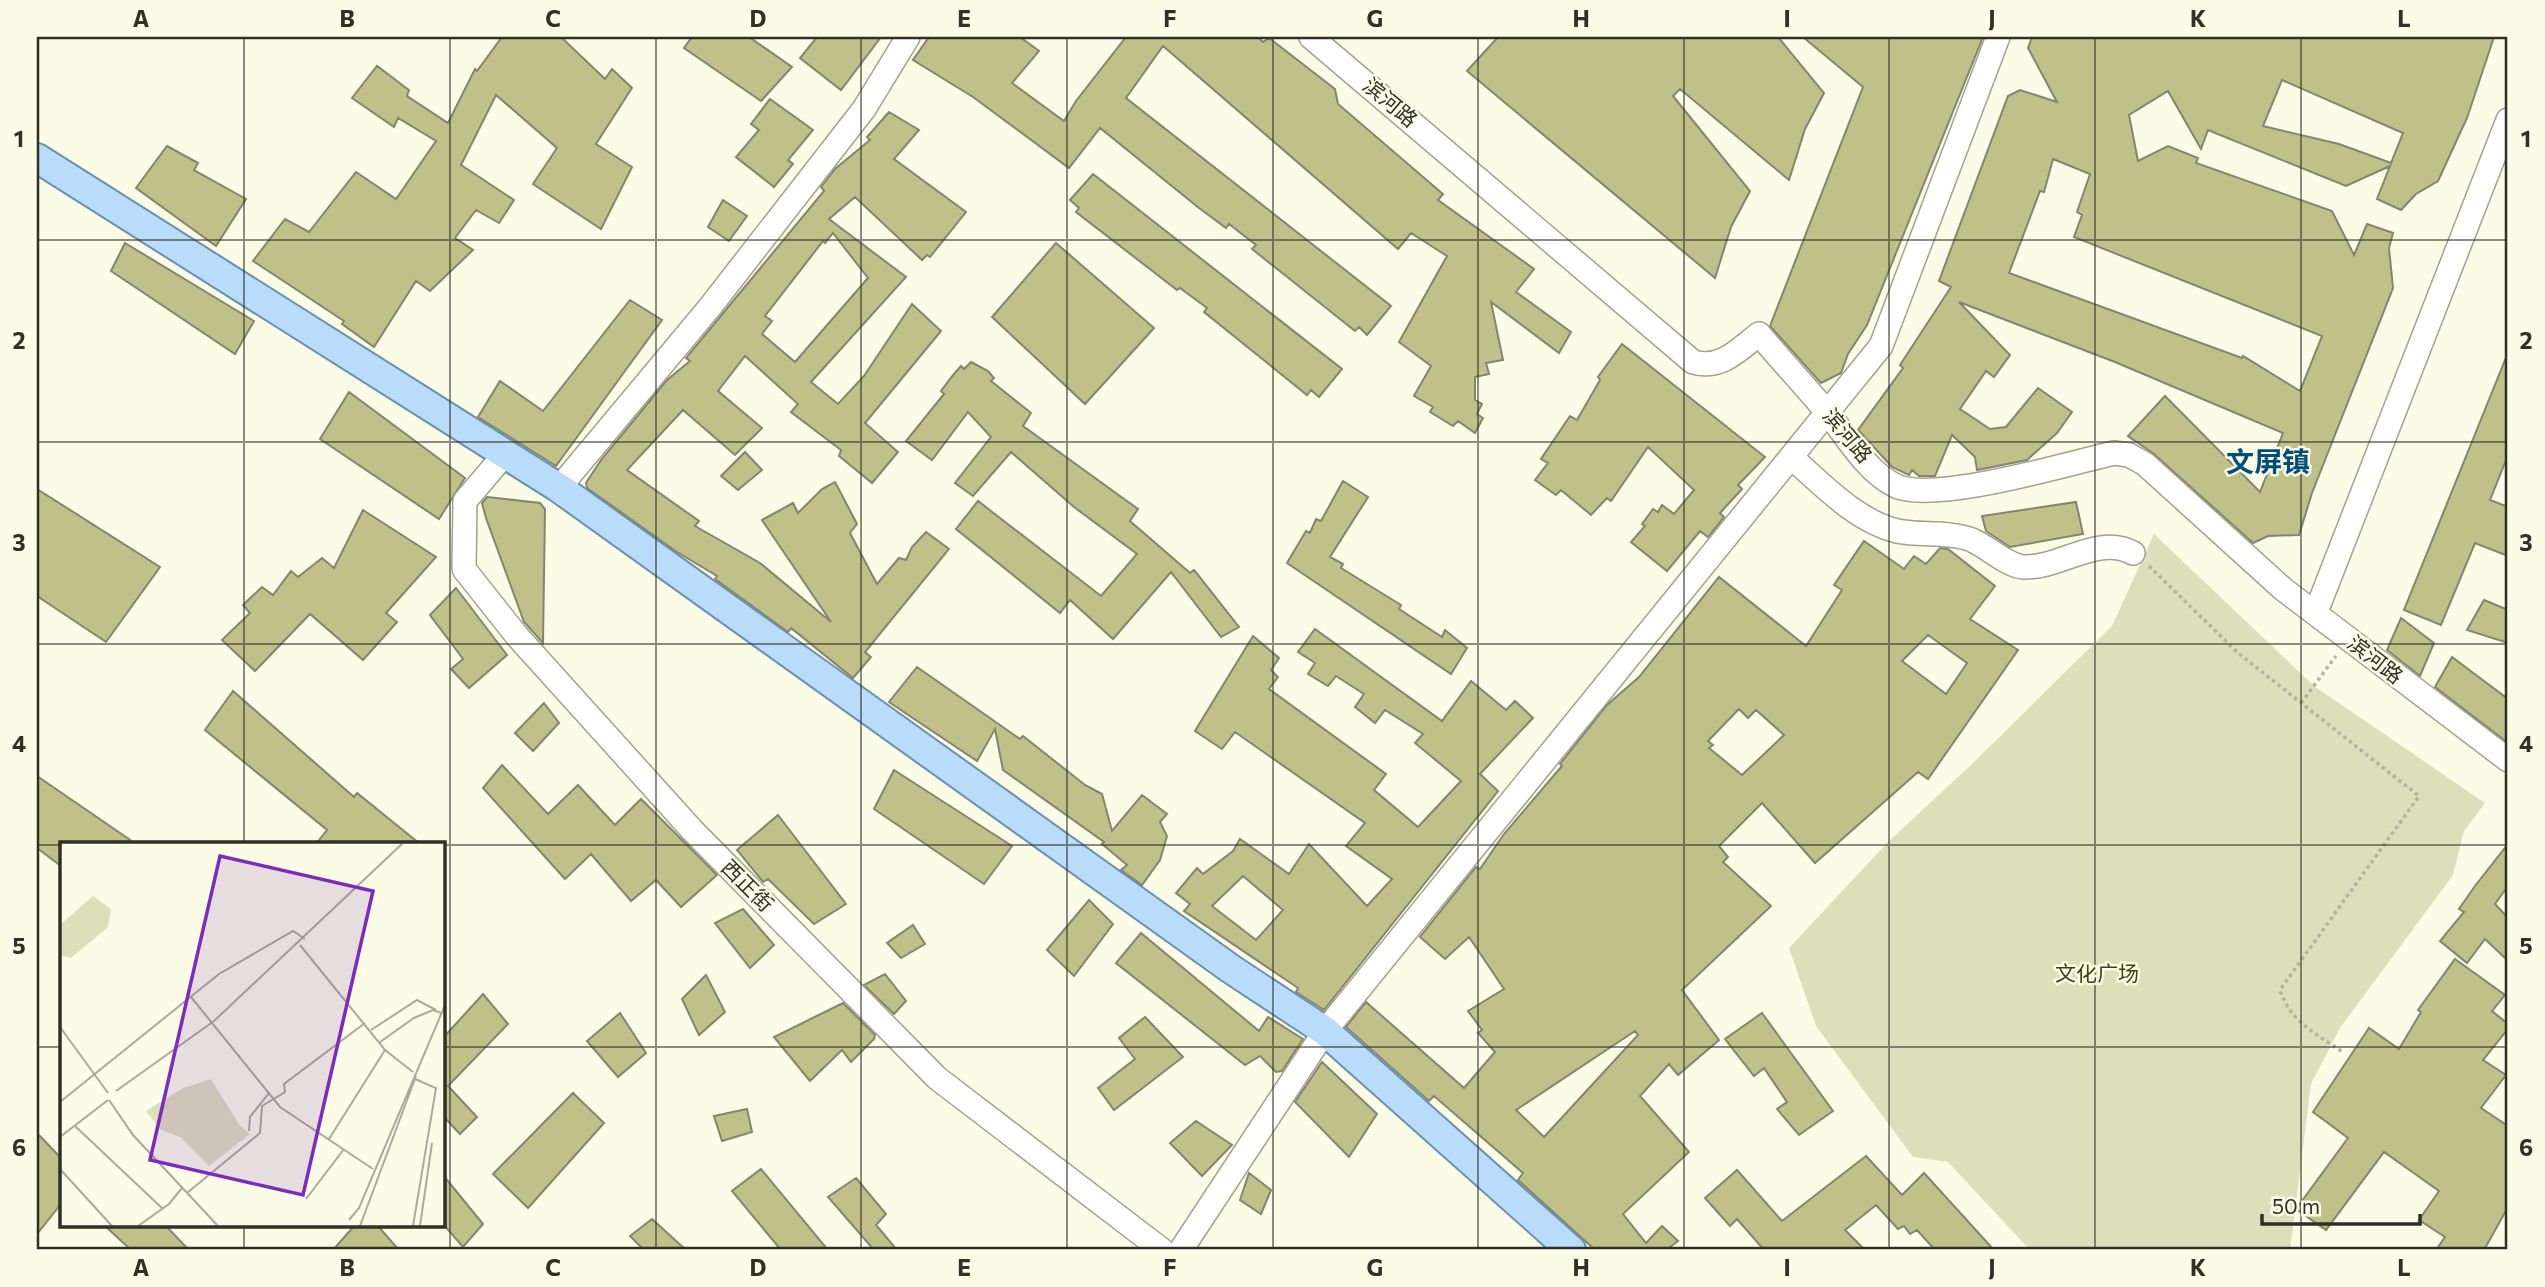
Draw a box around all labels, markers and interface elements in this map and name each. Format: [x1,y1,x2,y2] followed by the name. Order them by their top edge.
[133,4,150,32] text: A
[339,4,355,32] text: B
[545,4,561,32] text: C
[750,4,767,32] text: D
[957,4,971,32] text: E
[1163,4,1177,32] text: F
[1367,4,1383,32] text: G
[1572,4,1590,32] text: H
[1783,4,1791,32] text: I
[1988,4,1996,32] text: J
[2190,4,2206,32] text: K
[2397,4,2411,32] text: L
[1359,72,1423,132] street label: 滨河路
[14,124,24,152] text: 1
[2521,124,2531,152] text: 1
[12,326,26,354] text: 2
[2519,326,2533,354] text: 2
[1818,403,1878,467] street label: 滨河路
[2226,444,2310,478] district label: 文屏镇
[12,528,26,556] text: 3
[2519,528,2533,556] text: 3
[2343,630,2408,688] street label: 滨河路
[12,729,26,757] text: 4
[2519,729,2533,757] text: 4
[60,842,444,1228] inset map
[717,854,779,916] street label: 西正街
[12,931,26,959] text: 5
[2519,931,2533,959] text: 5
[2055,960,2139,985] park label: 文化广场
[12,1133,26,1161] text: 6
[2519,1133,2533,1161] text: 6
[2262,1182,2419,1226] scale bar
[2272,1193,2320,1218] text: 50 m
[133,1253,150,1281] text: A
[339,1253,355,1281] text: B
[545,1253,561,1281] text: C
[750,1253,767,1281] text: D
[957,1253,971,1281] text: E
[1163,1253,1177,1281] text: F
[1367,1253,1383,1281] text: G
[1572,1253,1590,1281] text: H
[1783,1253,1791,1281] text: I
[1988,1253,1996,1281] text: J
[2190,1253,2206,1281] text: K
[2397,1253,2411,1281] text: L

